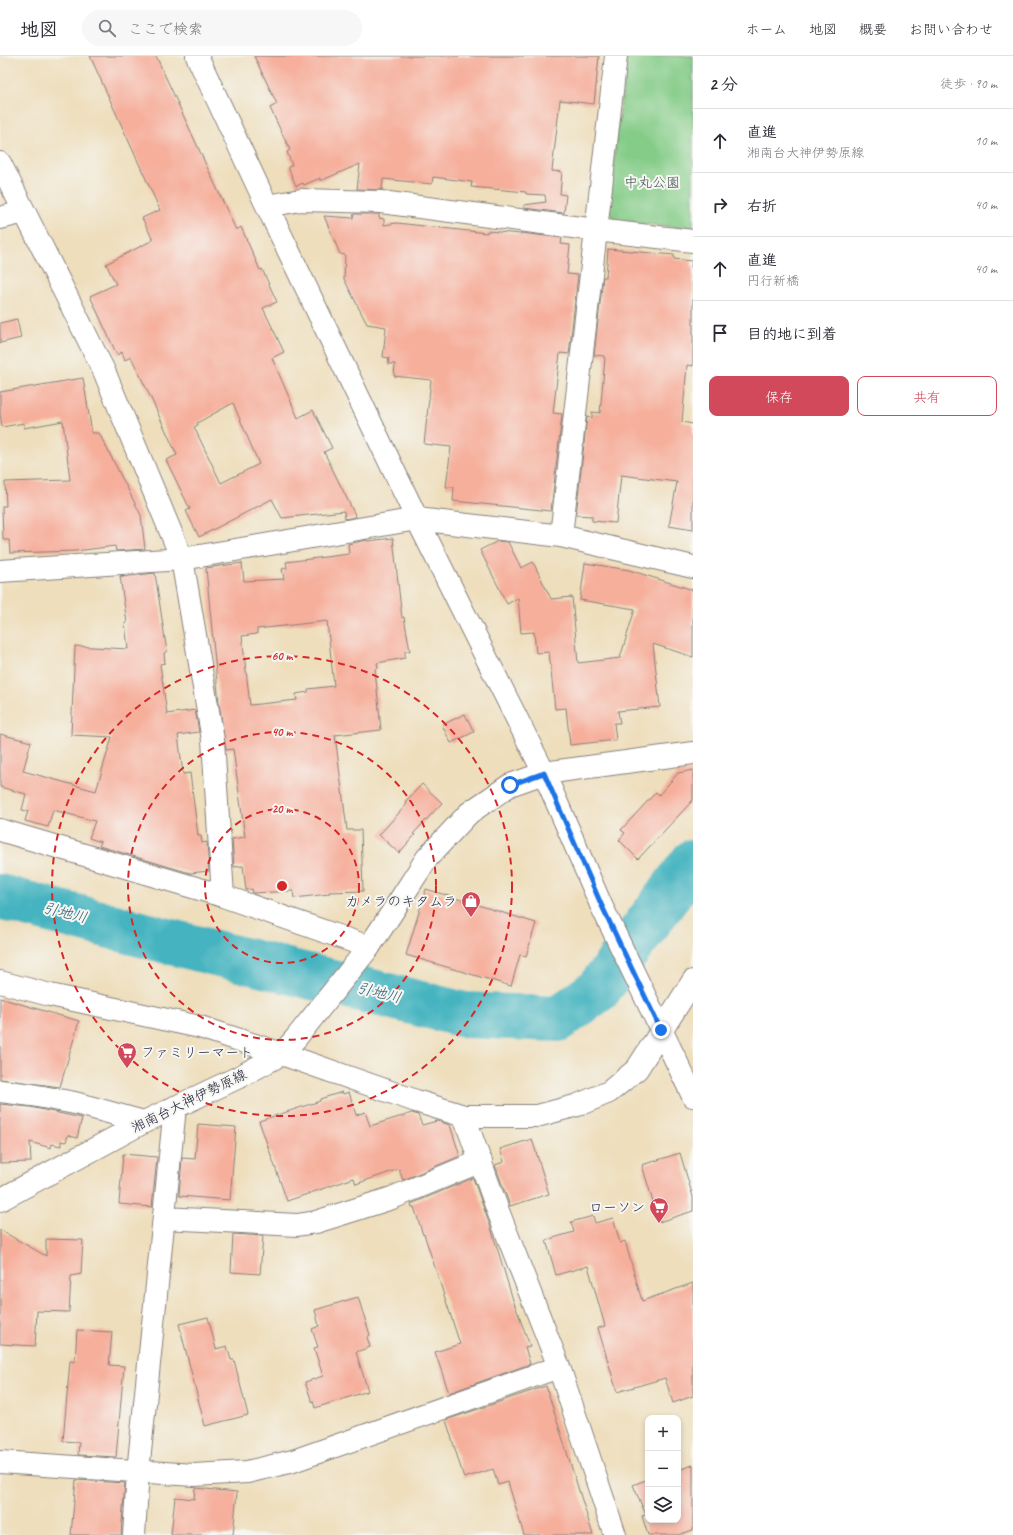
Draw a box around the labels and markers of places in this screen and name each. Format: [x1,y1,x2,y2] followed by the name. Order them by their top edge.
[275,879,289,893] centre of rings
[460,890,482,918] shop icon: カメラのキタムラ
[345,893,457,910] place label: カメラのキタムラ
[116,1041,138,1069] supermarket icon: ファミリーマート
[141,1044,253,1061] place label: ファミリーマート
[648,1196,670,1224] supermarket icon: ローソン
[589,1199,645,1216] place label: ローソン

